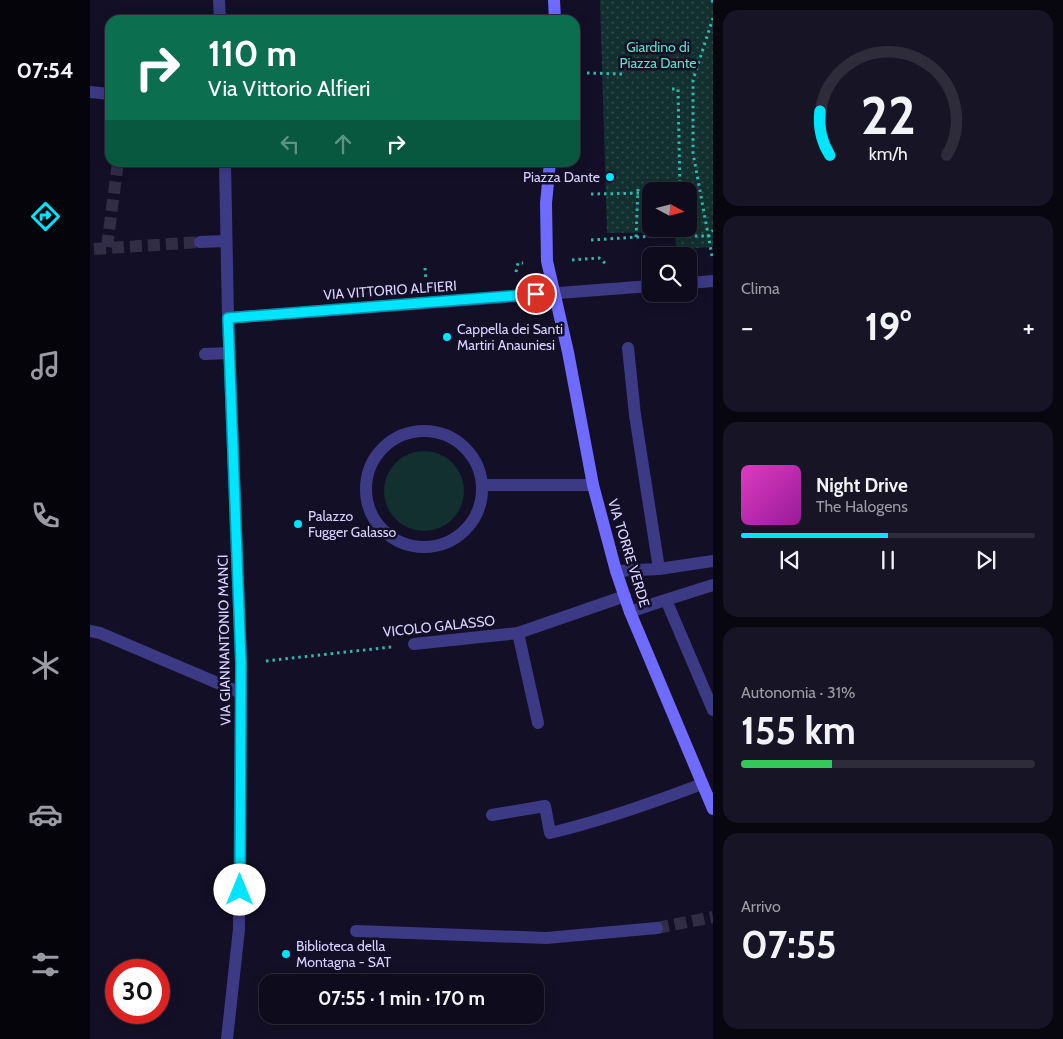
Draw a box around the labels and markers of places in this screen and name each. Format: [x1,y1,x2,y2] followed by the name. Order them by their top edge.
[523,168,600,186] place label: Piazza Dante
[604,171,616,183] marker: Piazza Dante
[515,273,557,315] pin
[457,320,563,354] place label: Cappella dei Santi Martiri Anauniesi
[441,331,453,343] marker: Cappella dei Santi Martiri Anauniesi
[308,507,397,541] place label: Palazzo Fugger Galasso
[292,518,304,530] marker: Palazzo Fugger Galasso
[296,937,392,971] place label: Biblioteca della Montagna - SAT
[280,948,292,960] marker: Biblioteca della Montagna - SAT

